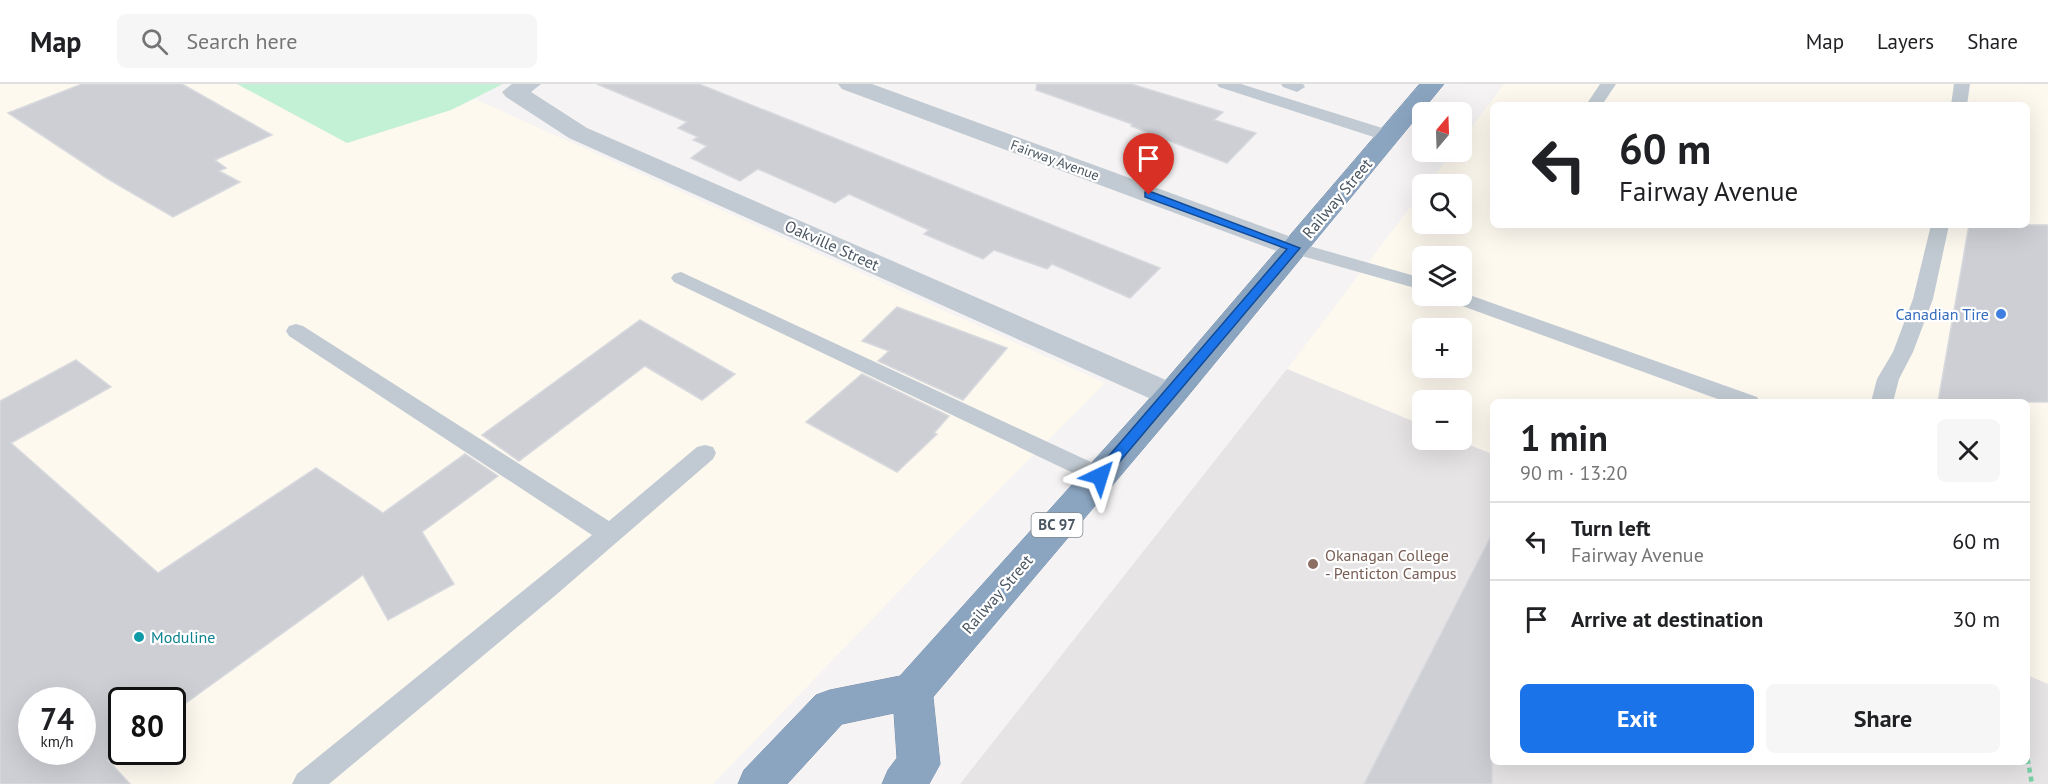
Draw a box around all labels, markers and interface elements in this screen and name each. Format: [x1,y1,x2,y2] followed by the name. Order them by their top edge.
[117,14,537,68] search box
[30,23,81,60] text: Map
[138,25,171,58] icon: search
[186,27,297,55] text: Search here
[1806,28,1844,55] text: Map
[1877,28,1934,55] text: Layers
[1967,28,2018,55] text: Share
[1412,102,1472,162] north arrow
[1412,102,1472,450] map controls
[1619,121,1711,176] text: 60 m
[1520,126,1598,204] icon: left
[1123,133,1174,195] pin
[1008,136,1102,184] street label: Fairway Avenue
[1132,142,1165,175] icon: arrive
[1298,154,1377,242] street label: Railway Street
[1412,174,1472,234] button: search
[1619,174,1798,208] text: Fairway Avenue
[782,215,883,275] street label: Oakville Street
[1412,246,1472,306] button: layers
[1895,304,1989,324] place label: Canadian Tire
[1994,307,2008,321] marker: Canadian Tire
[1412,318,1472,378] button: +
[1412,390,1472,450] button: −
[1520,414,1608,461] text: 1 min
[1937,419,2000,482] button: close
[1068,444,1132,508] position arrow
[1520,460,1627,486] text: 90 m · 13:20
[1032,513,1082,537] road number: BC 97
[1571,514,1651,542] text: Turn left
[1520,525,1553,558] icon: left
[1952,527,2000,555] text: 60 m
[1571,542,1704,568] text: Fairway Avenue
[1325,545,1457,583] place label: Okanagan College - Penticton Campus
[957,550,1037,638] street label: Railway Street
[1306,557,1320,571] marker: Okanagan College - Penticton Campus
[1520,603,1553,636] icon: arrive
[1571,605,1763,633] text: Arrive at destination
[1952,605,2000,633] text: 30 m
[151,627,215,647] place label: Moduline
[132,630,146,644] marker: Moduline
[1520,684,1754,753] button: Exit
[1766,684,2000,753] button: Share
[108,687,186,765] speed limit sign: 80
[40,699,74,738] text: 74
[41,732,73,751] text: km/h

